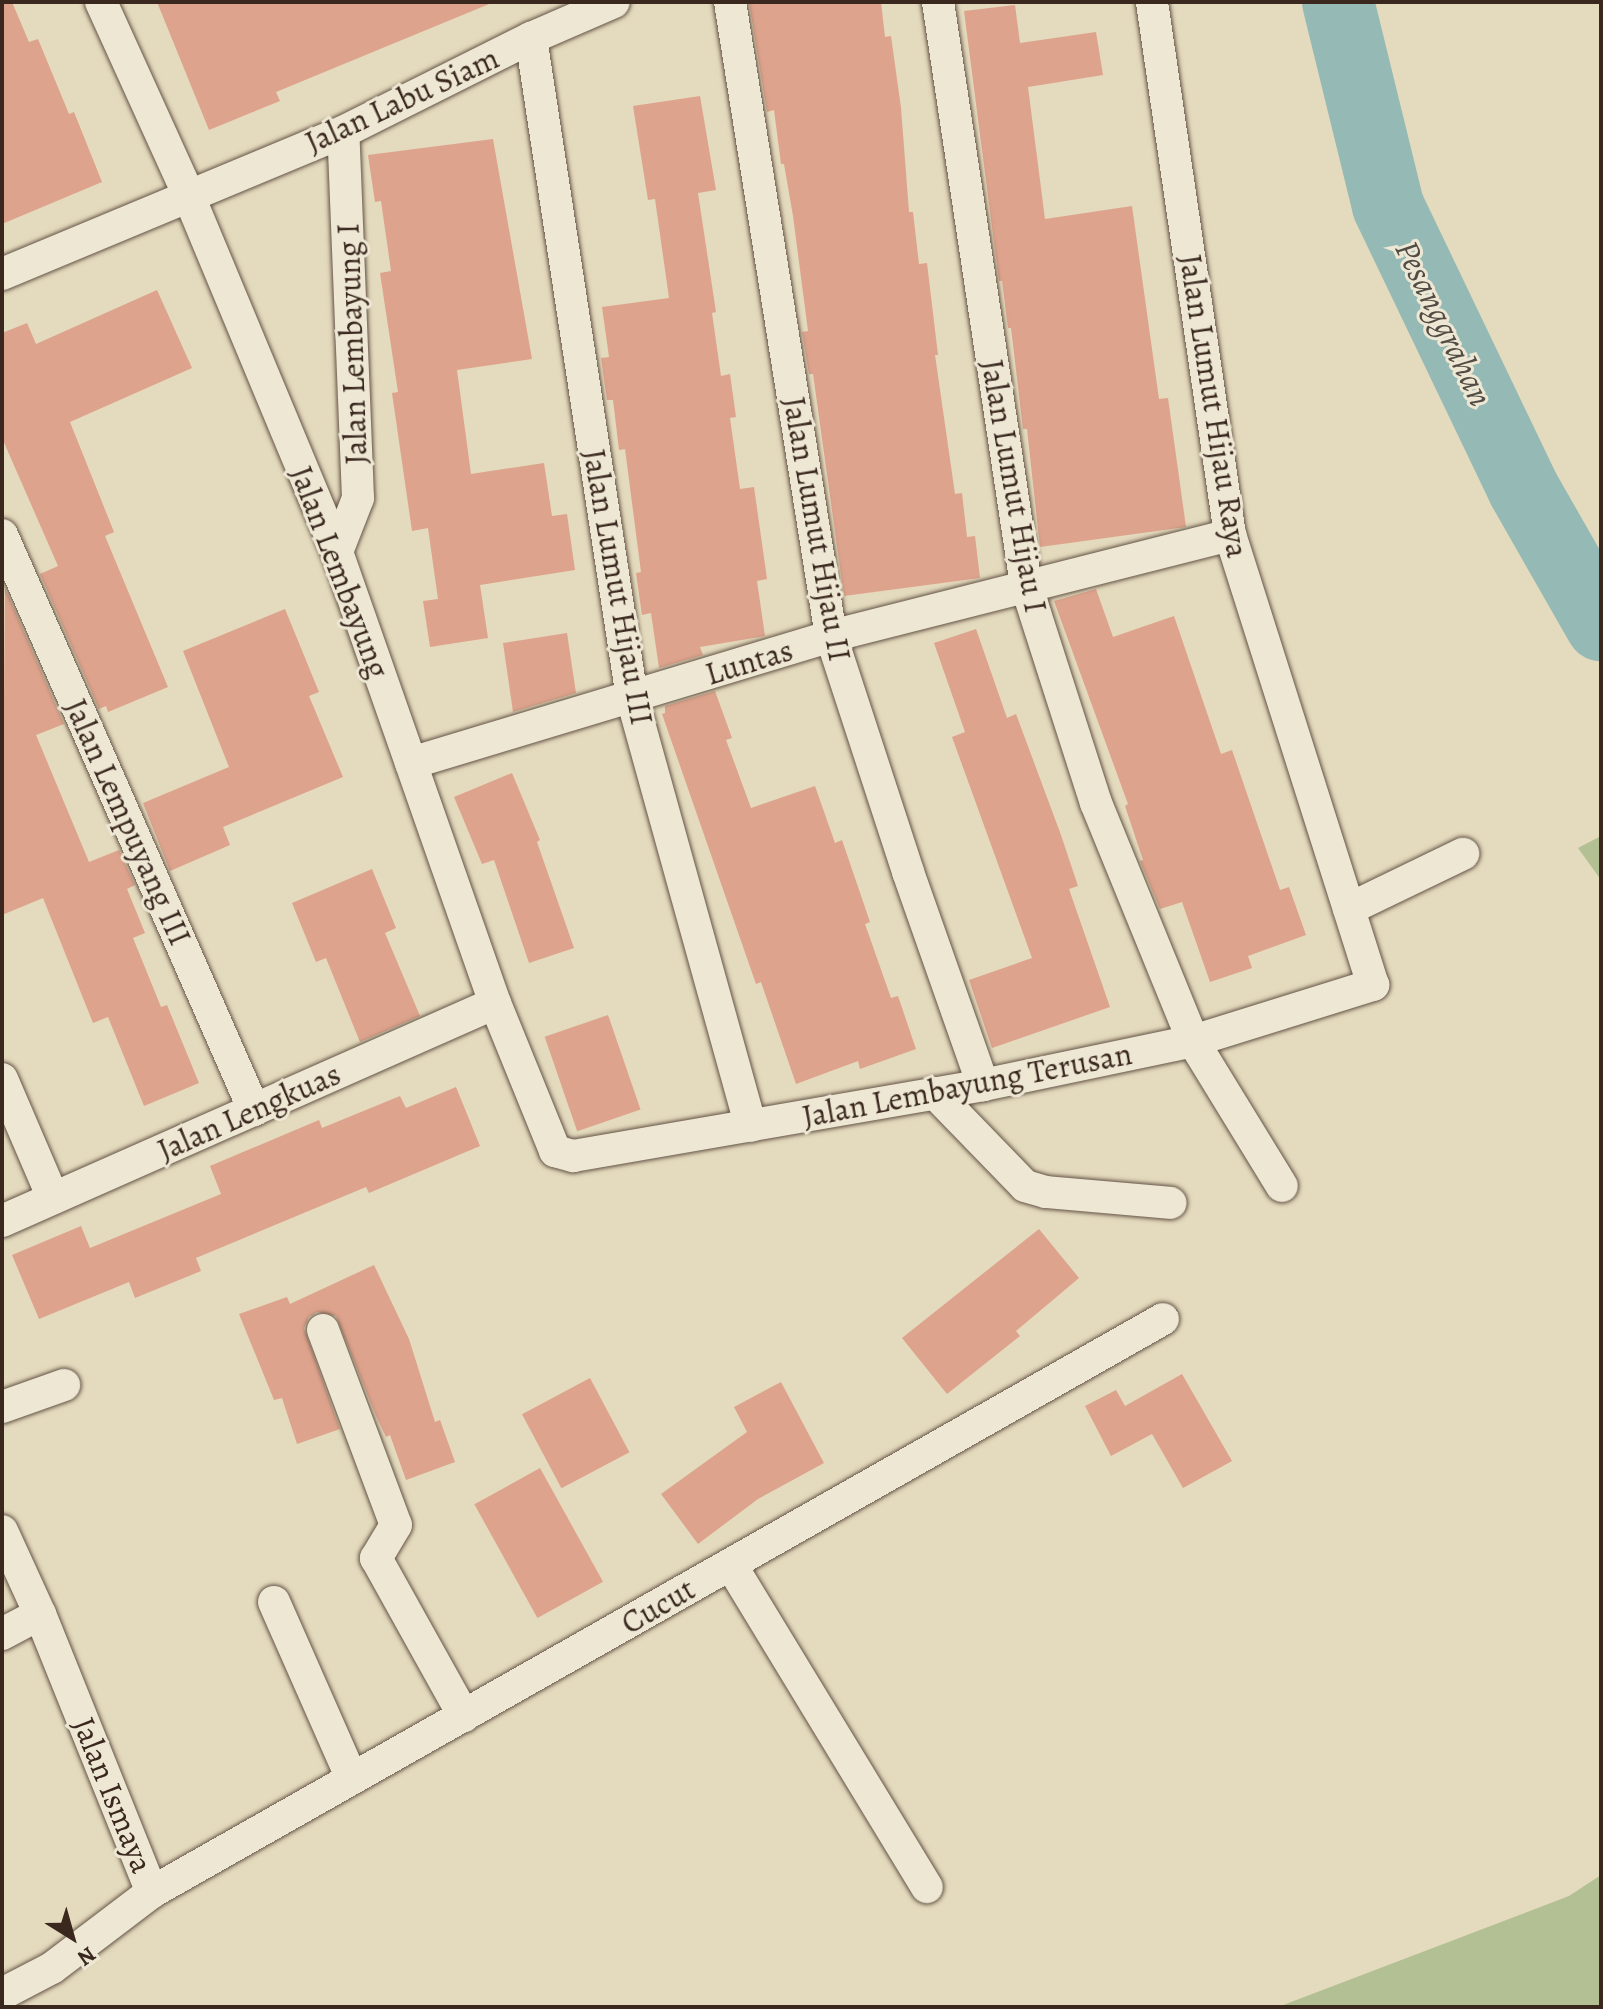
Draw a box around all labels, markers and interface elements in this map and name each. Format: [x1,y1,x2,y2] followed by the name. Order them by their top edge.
[299,38,505,162] street label: Jalan Labu Siam
[329,223,375,465] street label: Jalan Lembayung I
[1386,234,1502,412] water label: Pesanggrahan
[1171,252,1257,560] street label: Jalan Lumut Hijau Raya
[973,356,1055,616] street label: Jalan Lumut Hijau I
[775,394,859,664] street label: Jalan Lumut Hijau II
[575,446,661,728] street label: Jalan Lumut Hijau III
[282,461,398,683] street label: Jalan Lembayung
[701,631,797,693] street label: Luntas
[56,693,200,951] street label: Jalan Lempuyang III
[799,1034,1135,1136] street label: Jalan Lembayung Terusan
[152,1055,346,1169] street label: Jalan Lengkuas
[614,1570,702,1642] street label: Cucut
[64,1712,162,1878] street label: Jalan Ismaya
[32,1897,112,1977] north arrow
[71,1939,102,1973] text: N

